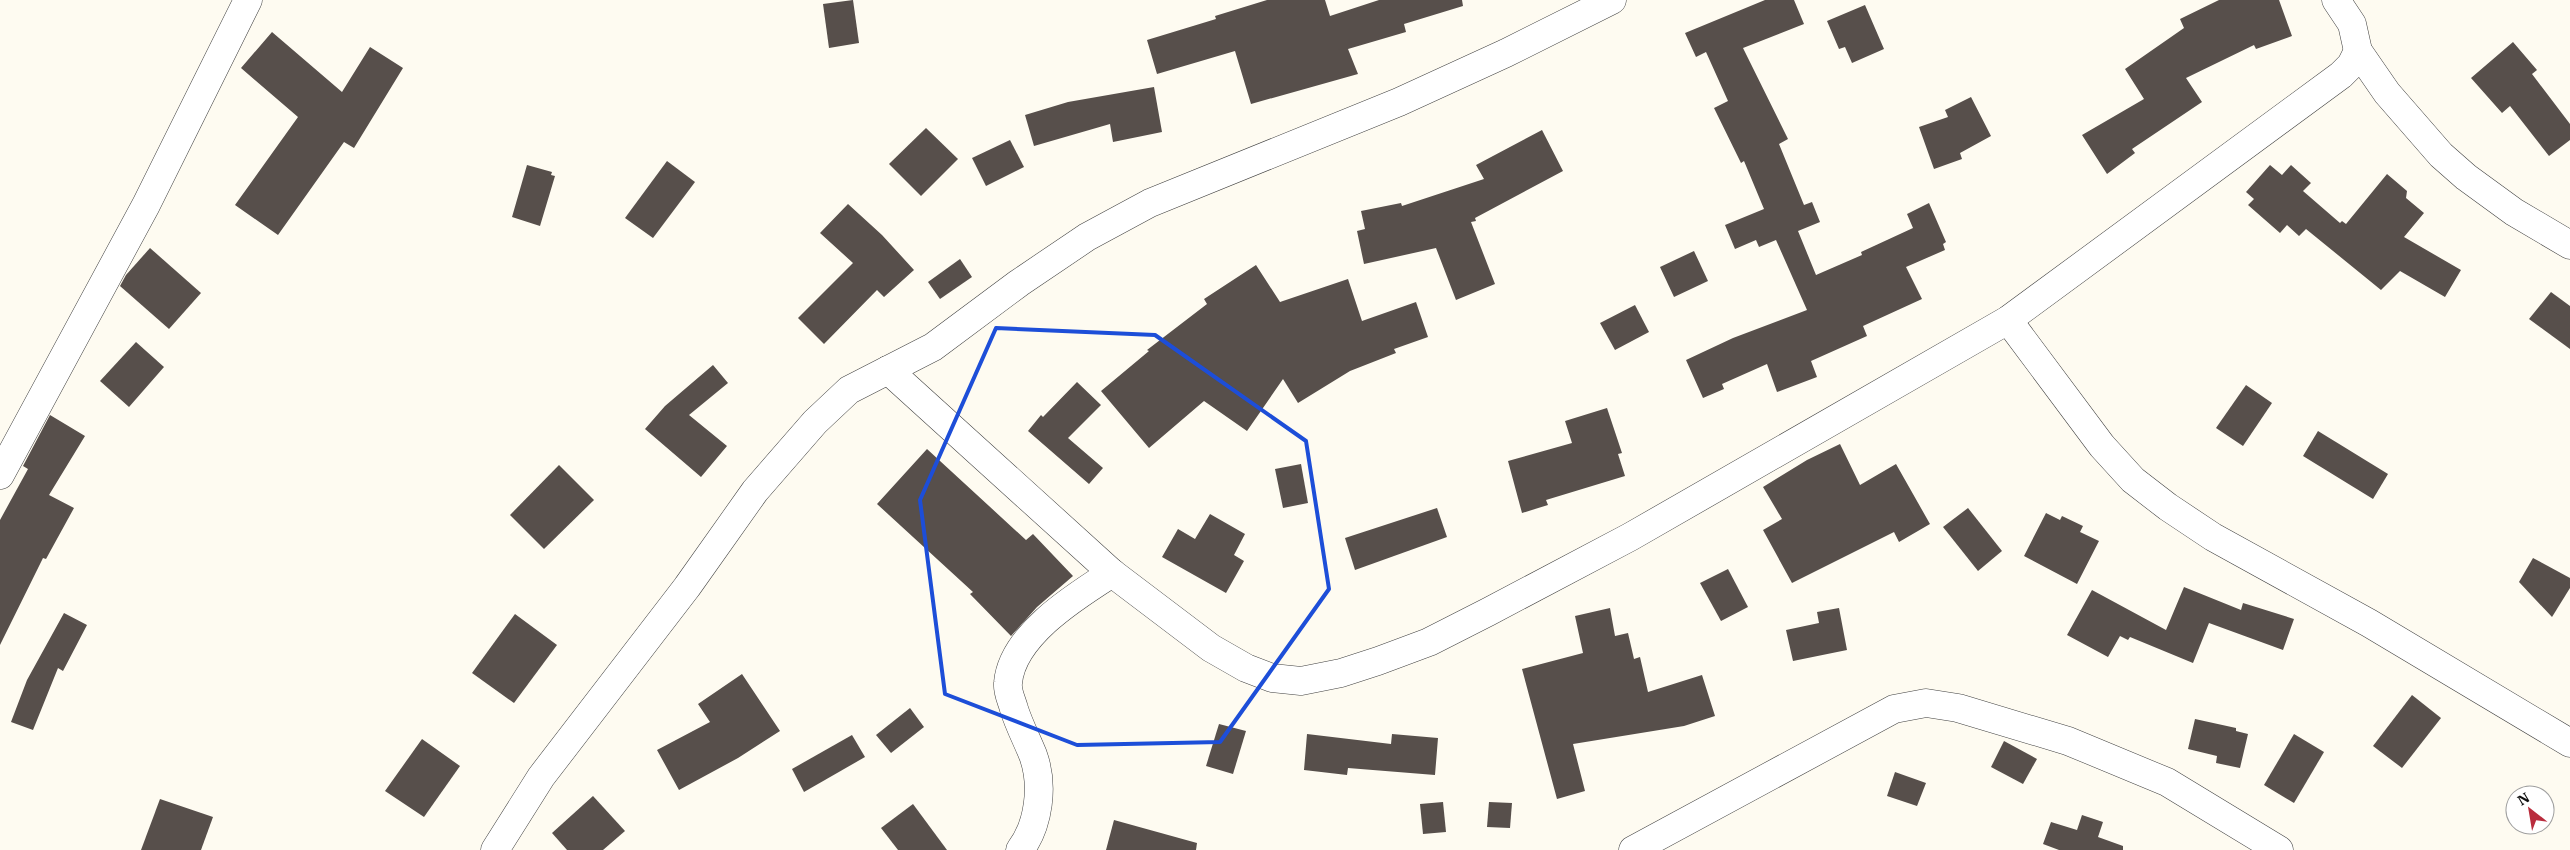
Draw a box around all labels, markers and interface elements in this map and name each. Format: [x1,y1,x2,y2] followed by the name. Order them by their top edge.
[2505,785,2555,835] north arrow
[2514,788,2533,809] text: N

